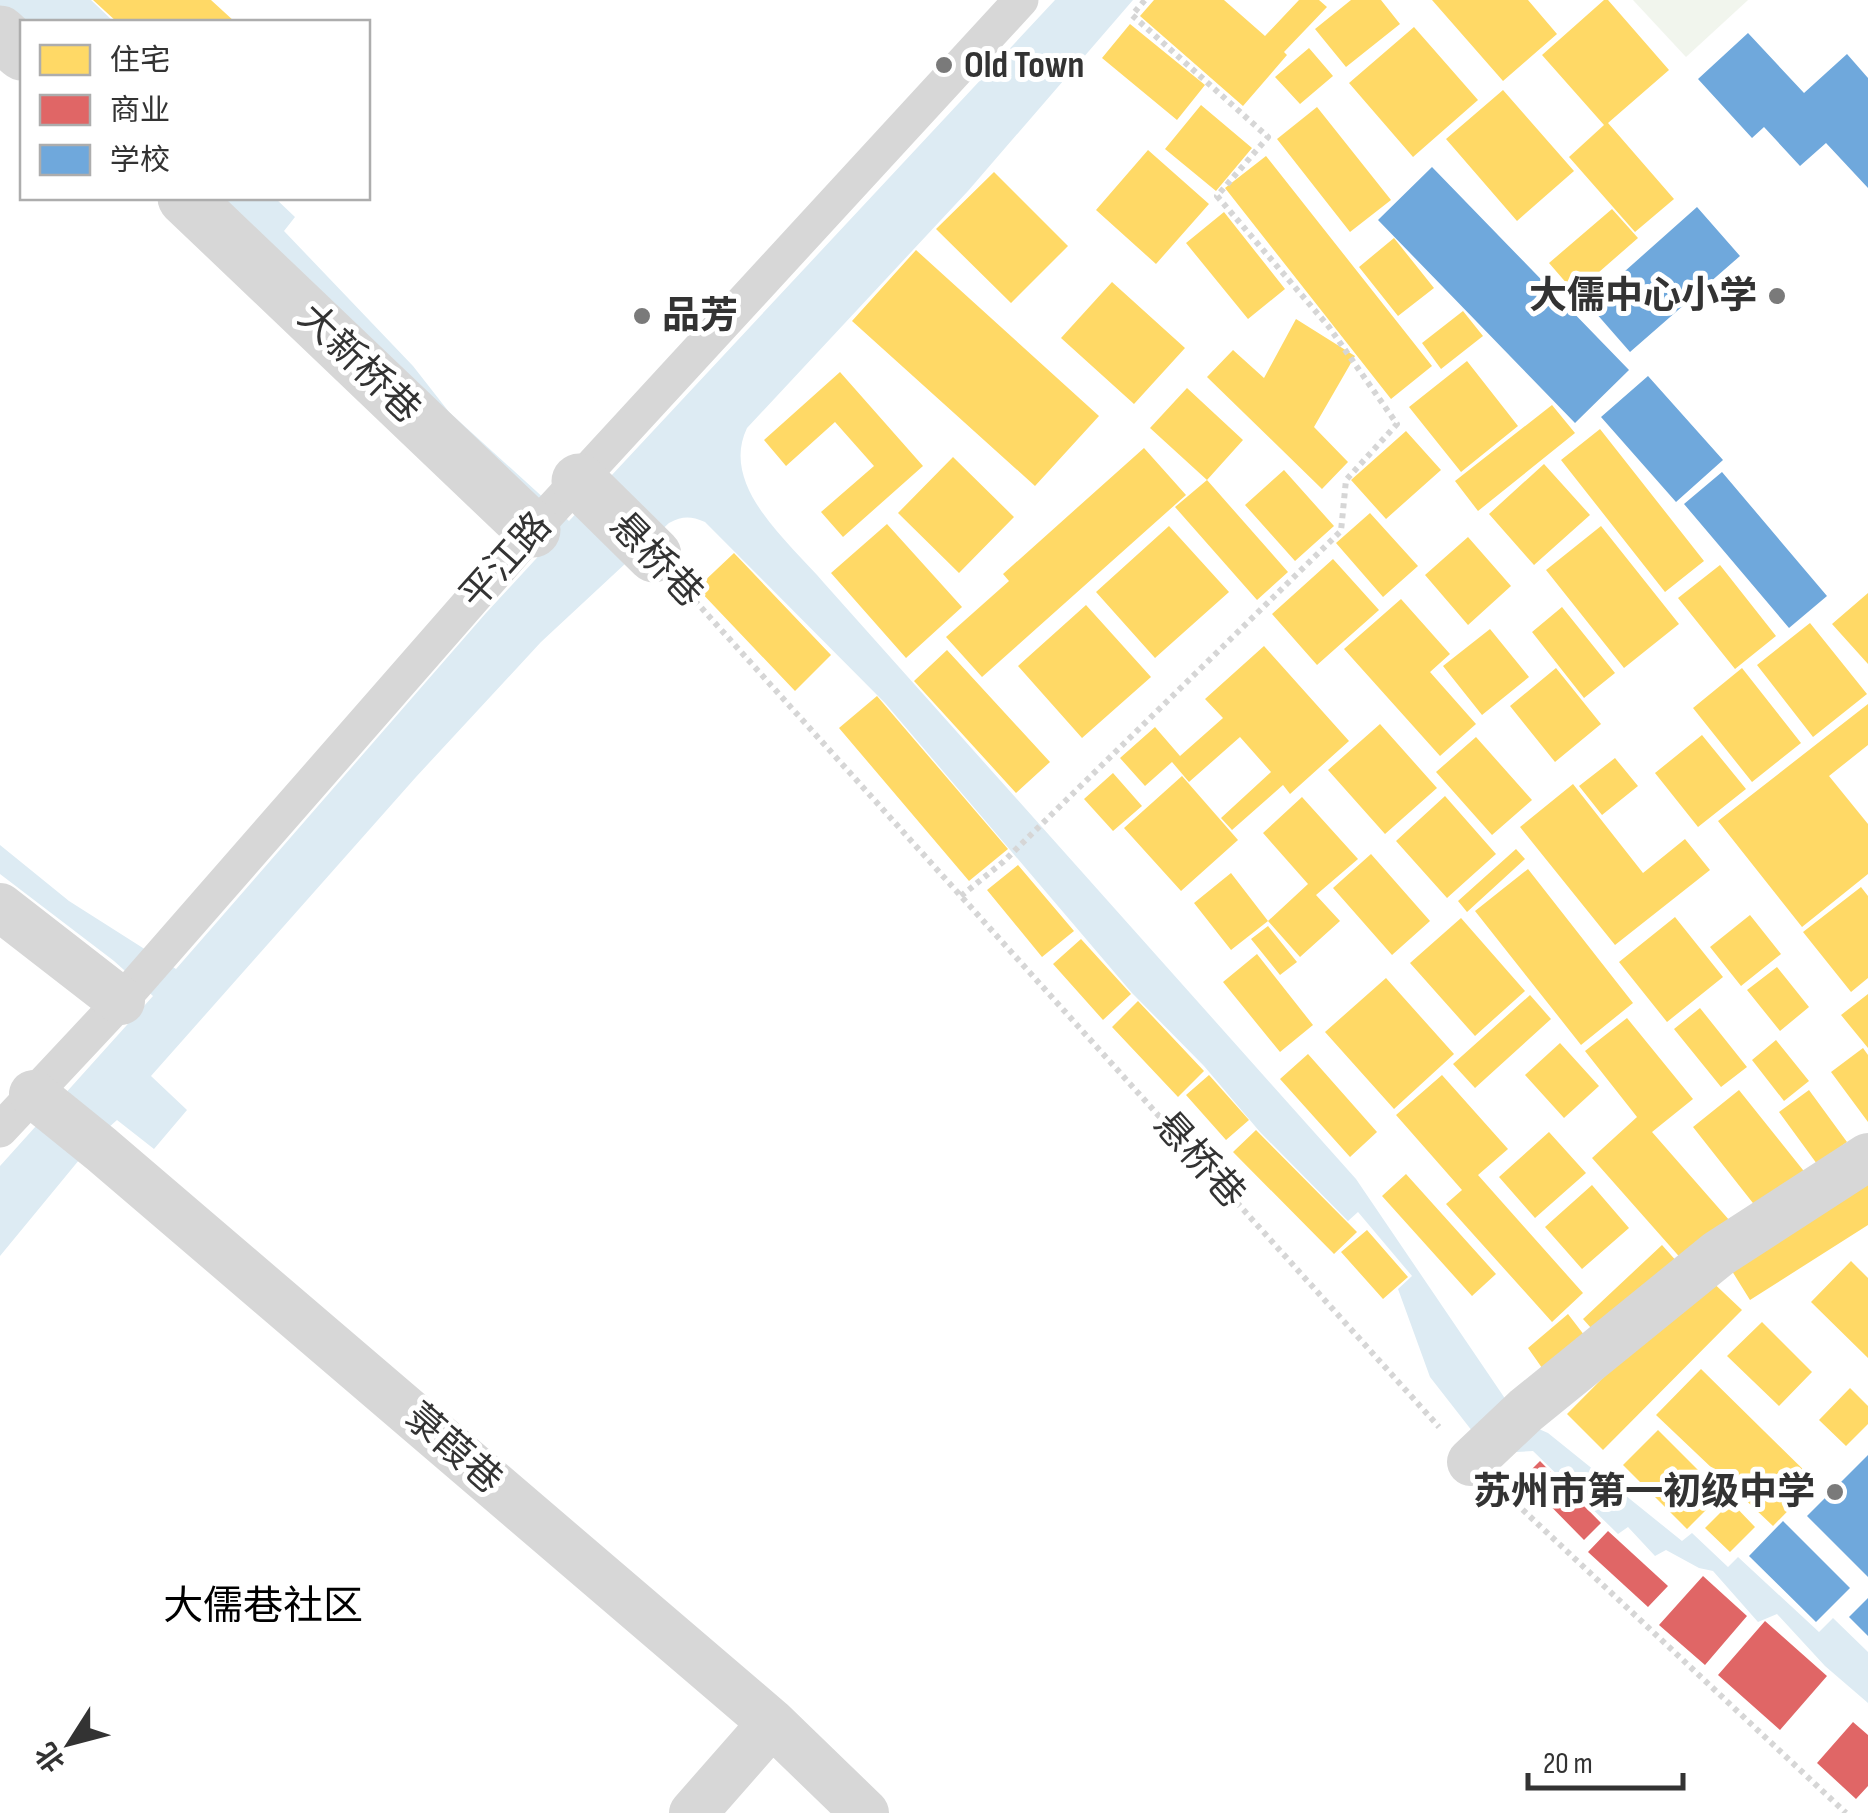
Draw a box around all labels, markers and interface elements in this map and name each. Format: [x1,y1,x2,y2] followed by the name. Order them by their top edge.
[20,20,370,200] legend
[110,43,170,79] text: 住宅
[964,43,1084,88] place label: Old Town
[933,54,955,76] marker: Old Town
[110,93,170,129] text: 商业
[110,143,170,179] text: 学校
[1529,274,1757,319] place label: 大儒中心小学
[1766,285,1788,307] marker: 大儒中心小学
[662,294,738,339] place label: 品芳
[289,295,429,433] street label: 大新桥巷
[631,305,653,327] marker: 品芳
[600,503,712,617] street label: 悬桥巷
[451,504,561,618] street label: 平江路
[1144,1103,1254,1217] street label: 悬桥巷
[395,1395,511,1503] street label: 菉葭巷
[1473,1470,1815,1515] place label: 苏州市第一初级中学
[1824,1481,1846,1503] marker: 苏州市第一初级中学
[163,1583,363,1631] district label: 大儒巷社区
[20,1693,120,1793] north arrow
[1528,1728,1683,1790] scale bar
[29,1736,73,1778] text: 北
[1543,1746,1593,1782] text: 20 m

